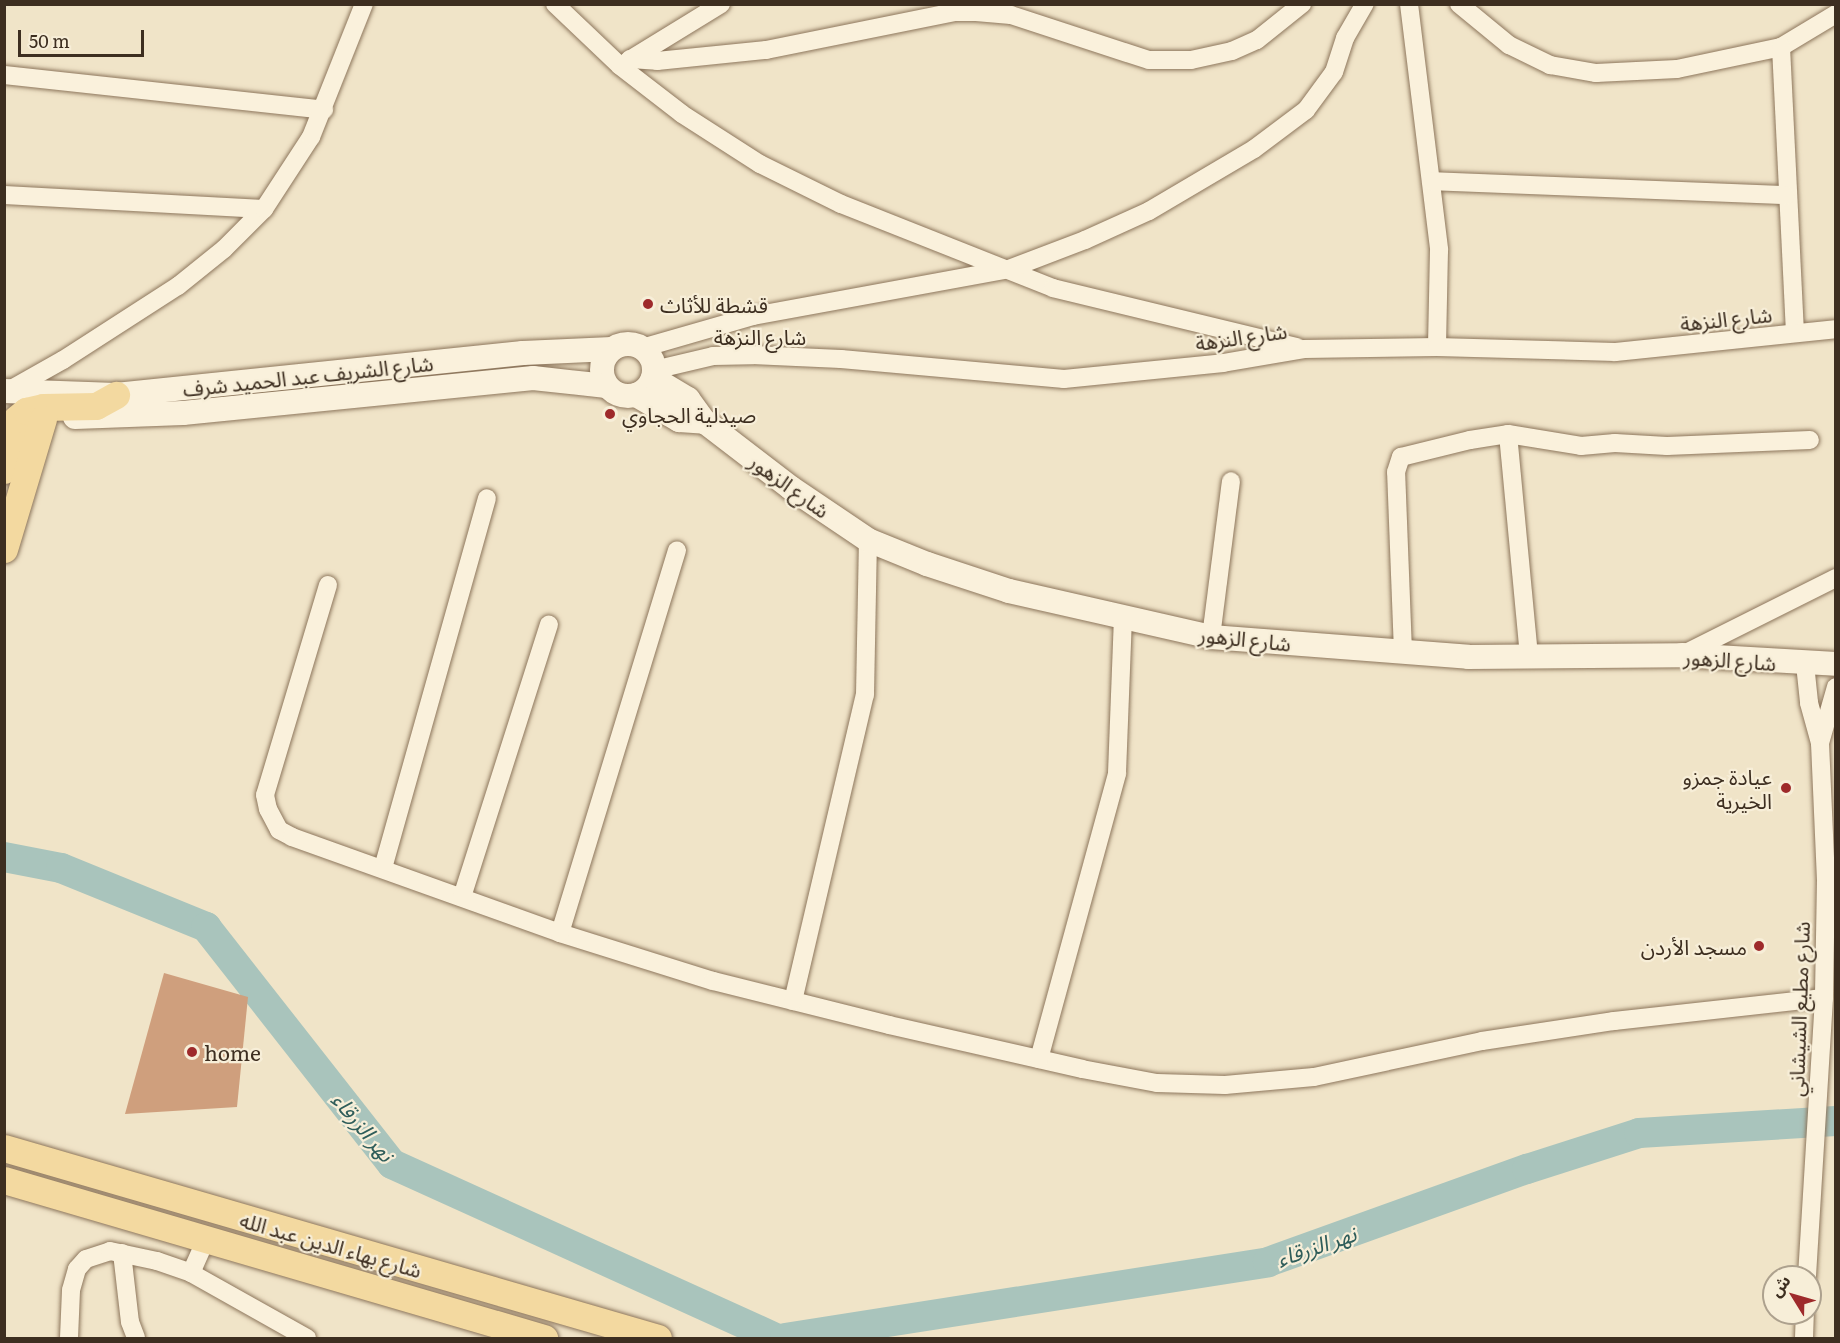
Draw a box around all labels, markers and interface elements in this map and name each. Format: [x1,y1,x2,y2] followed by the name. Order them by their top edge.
[21,18,147,56] scale bar
[29,27,70,54] text: 50 m
[660,291,768,317] place label: قشطة للأثاث
[641,297,655,311] marker: قشطة للأثاث
[1679,301,1773,335] street label: شارع النزهة
[1193,317,1289,355] street label: شارع النزهة
[714,323,806,349] street label: شارع النزهة
[181,349,435,401] street label: شارع الشريف عبد الحميد شرف
[622,401,756,427] place label: صيدلية الحجاوي
[603,407,617,421] marker: صيدلية الحجاوي
[745,448,835,522] street label: شارع الزهور
[1198,621,1292,655] street label: شارع الزهور
[1683,643,1777,675] street label: شارع الزهور
[1683,763,1772,813] place label: عيادة جمزو الخيرية
[1777,779,1795,797] marker: عيادة جمزو الخيرية
[1782,921,1814,1097] street label: شارع مطيع الشيشاني
[1641,933,1747,959] place label: مسجد الأردن
[1752,939,1766,953] marker: مسجد الأردن
[204,1039,261,1065] place label: home
[185,1045,199,1059] marker: home
[327,1086,401,1166] water label: نهر الزرقاء
[237,1206,425,1282] street label: شارع بهاء الدين عبد الله
[1273,1219,1359,1271] water label: نهر الزرقاء
[1762,1265,1822,1325] north arrow
[1763,1269,1795,1301] text: ش

